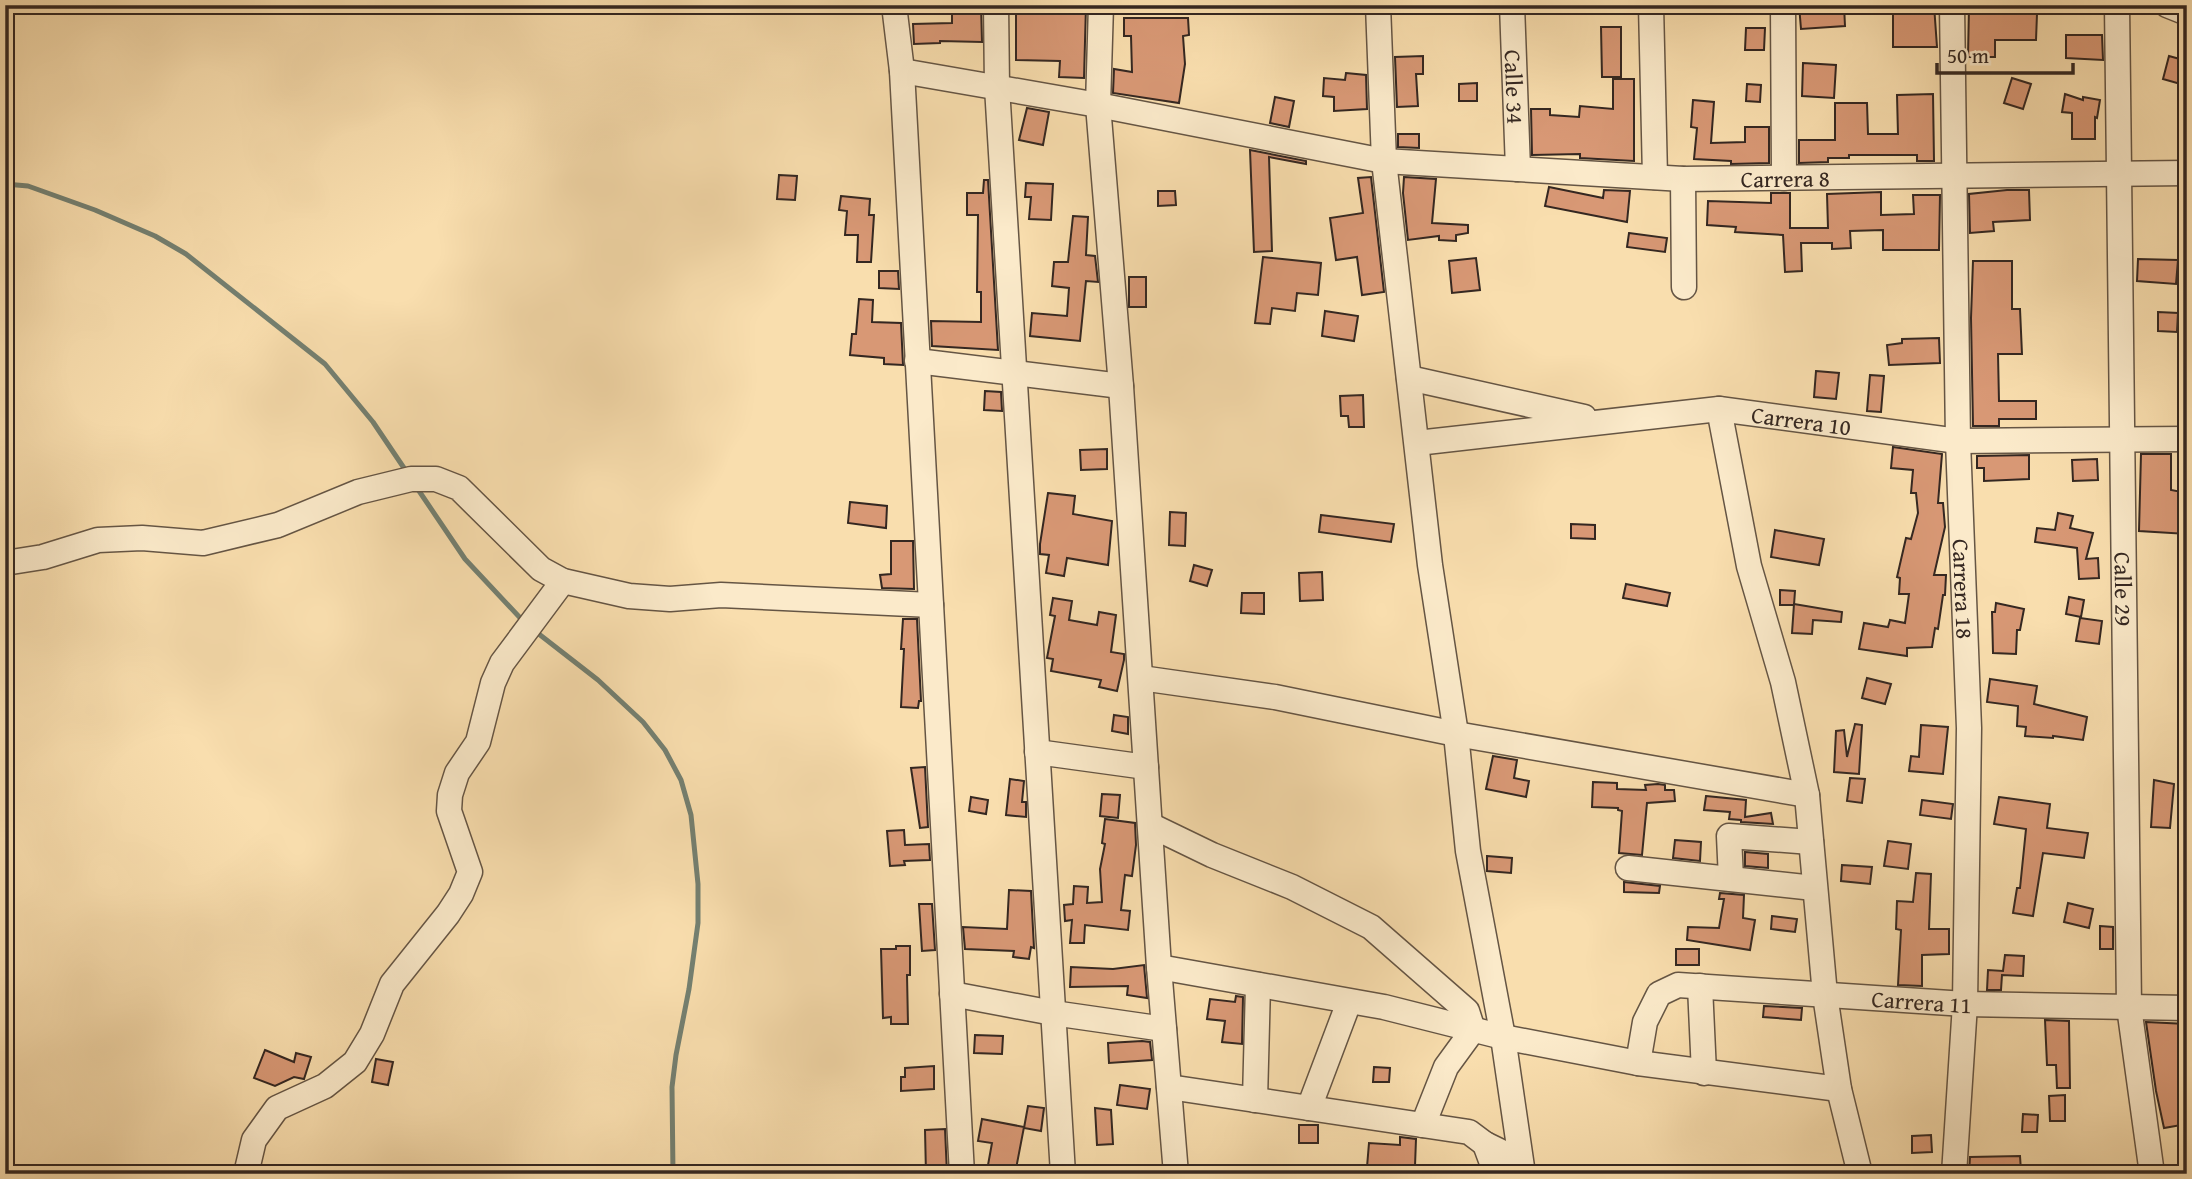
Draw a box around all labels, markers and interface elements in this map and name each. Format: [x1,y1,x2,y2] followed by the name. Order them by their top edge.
[1937,32,2073,76] scale bar
[1947,40,1989,71] text: 50 m
[1497,49,1533,125] street label: Calle 34
[1740,161,1830,195] street label: Carrera 8
[1750,397,1853,443] street label: Carrera 10
[1945,538,1982,640] street label: Carrera 18
[2107,552,2141,626] street label: Calle 29
[1870,981,1972,1021] street label: Carrera 11

